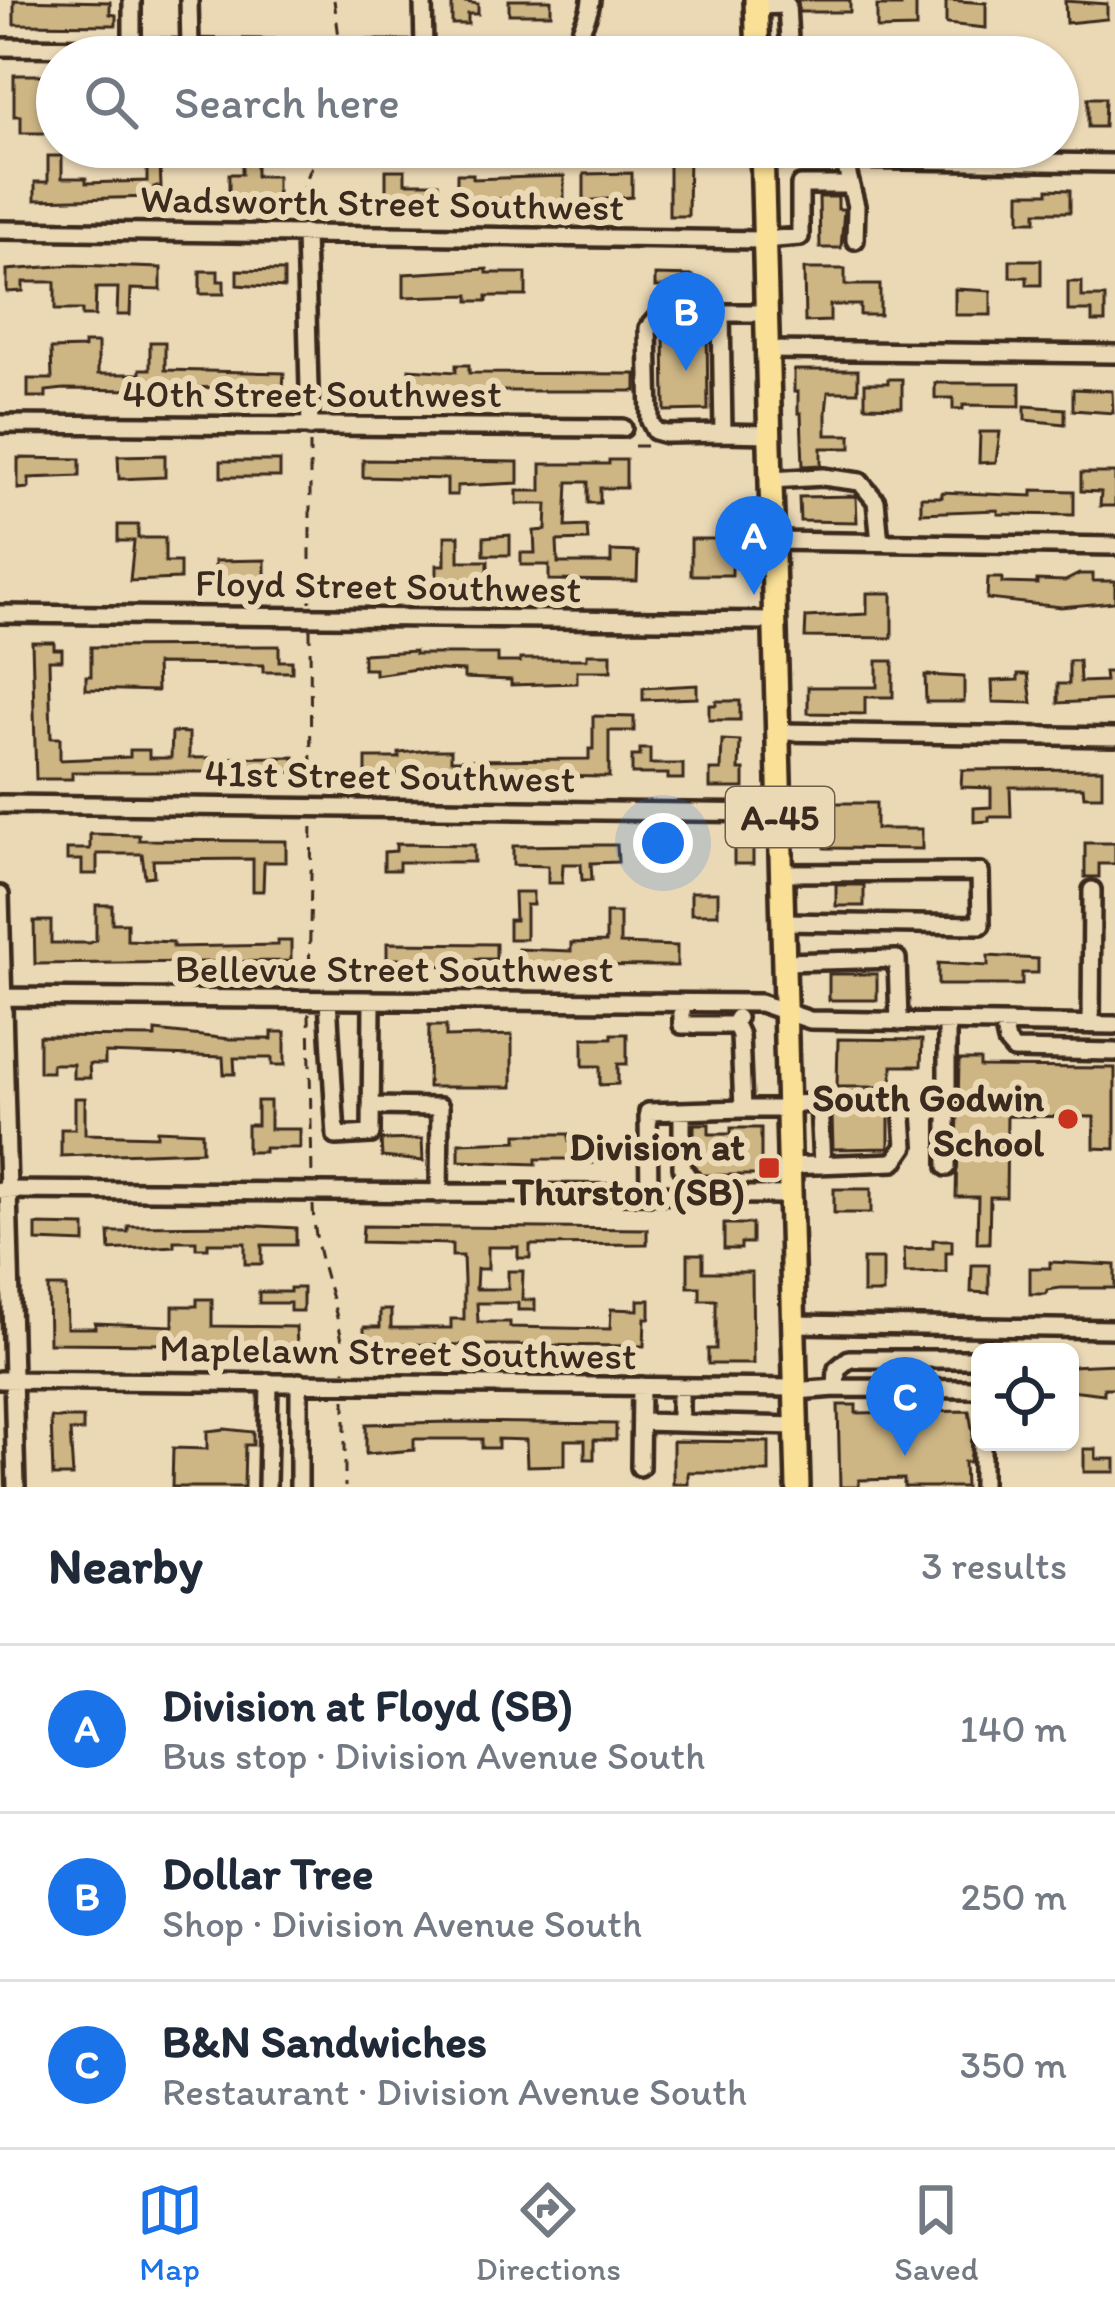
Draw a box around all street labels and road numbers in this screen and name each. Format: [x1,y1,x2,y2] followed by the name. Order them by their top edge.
[140,175,624,230] street label: Wadsworth Street Southwest
[122,370,502,417] street label: 40th Street Southwest
[195,559,581,612] street label: Floyd Street Southwest
[204,749,576,802] street label: 41st Street Southwest
[726,787,834,847] road number: A-45
[175,945,613,992] street label: Bellevue Street Southwest
[159,1324,637,1379] street label: Maplelawn Street Southwest

